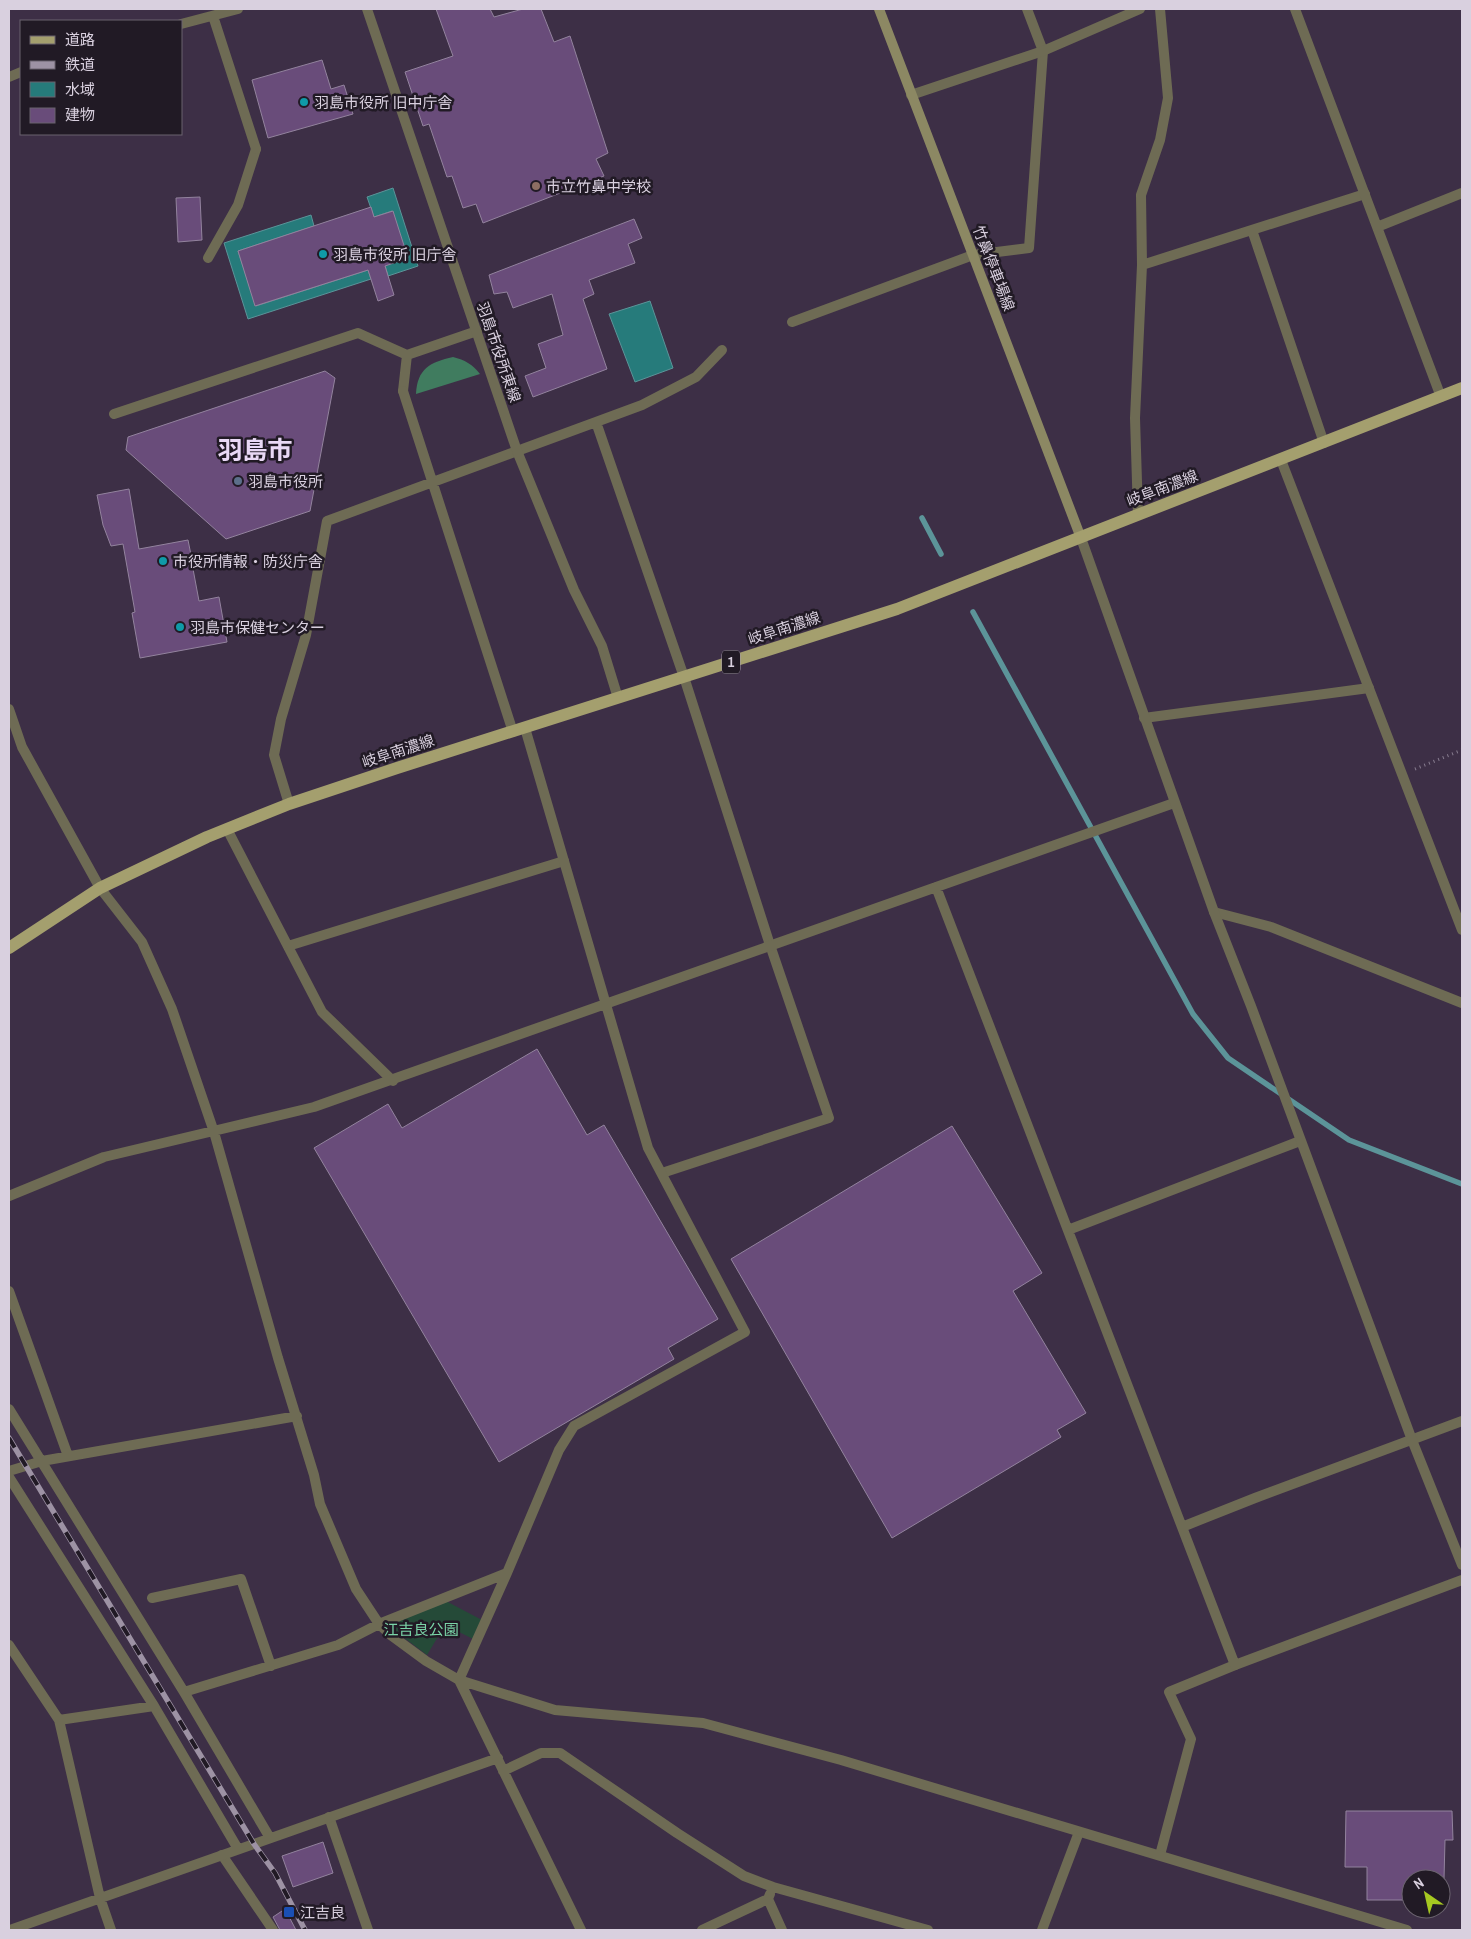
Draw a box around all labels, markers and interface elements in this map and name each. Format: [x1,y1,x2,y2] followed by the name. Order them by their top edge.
[20,20,182,135] legend
[65,29,95,50] text: 道路
[65,54,95,75] text: 鉄道
[65,79,95,100] text: 水域
[314,92,452,113] place label: 羽島市役所 旧中庁舎
[298,96,310,108] marker: 羽島市役所 旧中庁舎
[65,104,95,125] text: 建物
[546,176,651,197] place label: 市立竹鼻中学校
[530,180,542,192] marker: 市立竹鼻中学校
[968,222,1020,314] street label: 竹鼻停車場線
[333,244,456,265] place label: 羽島市役所 旧庁舎
[317,248,329,260] marker: 羽島市役所 旧庁舎
[472,299,526,405] street label: 羽島市役所東線
[217,433,293,467] district label: 羽島市
[1123,465,1201,511] street label: 岐阜南濃線
[248,471,323,492] place label: 羽島市役所
[232,475,244,487] marker: 羽島市役所
[173,551,323,572] place label: 市役所情報・防災庁舎
[157,555,169,567] marker: 市役所情報・防災庁舎
[745,606,823,650] street label: 岐阜南濃線
[190,617,325,638] place label: 羽島市保健センター
[174,621,186,633] marker: 羽島市保健センター
[722,650,740,674] road number: 1
[359,729,437,773] street label: 岐阜南濃線
[383,1619,459,1640] park label: 江吉良公園
[1401,1869,1451,1919] north arrow
[1410,1873,1427,1893] text: N
[300,1902,345,1923] place label: 江吉良
[282,1905,296,1919] marker: 江吉良

